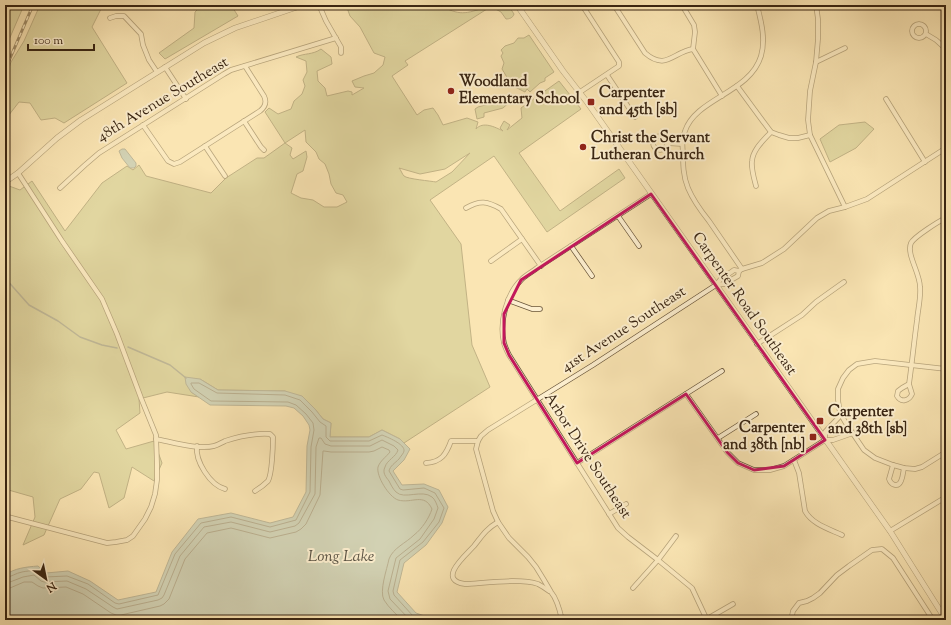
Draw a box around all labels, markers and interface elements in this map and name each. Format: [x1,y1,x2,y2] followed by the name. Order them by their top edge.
[28,26,94,52] scale bar
[34,32,63,50] text: 100 m
[93,52,233,148] street label: 48th Avenue Southeast
[459,72,581,110] place label: Woodland Elementary School
[599,83,677,121] place label: Carpenter and 45th [sb]
[446,86,456,96] marker: Woodland Elementary School
[586,97,596,107] marker: Carpenter and 45th [sb]
[591,128,711,166] place label: Christ the Servant Lutheran Church
[578,142,588,152] marker: Christ the Servant Lutheran Church
[686,228,802,380] street label: Carpenter Road Southeast
[558,282,690,378] street label: 41st Avenue Southeast
[538,389,636,523] street label: Arbor Drive Southeast
[828,402,907,440] place label: Carpenter and 38th [sb]
[815,416,825,426] marker: Carpenter and 38th [sb]
[723,418,805,456] place label: Carpenter and 38th [nb]
[808,432,818,442] marker: Carpenter and 38th [nb]
[308,546,374,569] water label: Long Lake
[26,559,66,599] north arrow
[43,577,60,596] text: N

